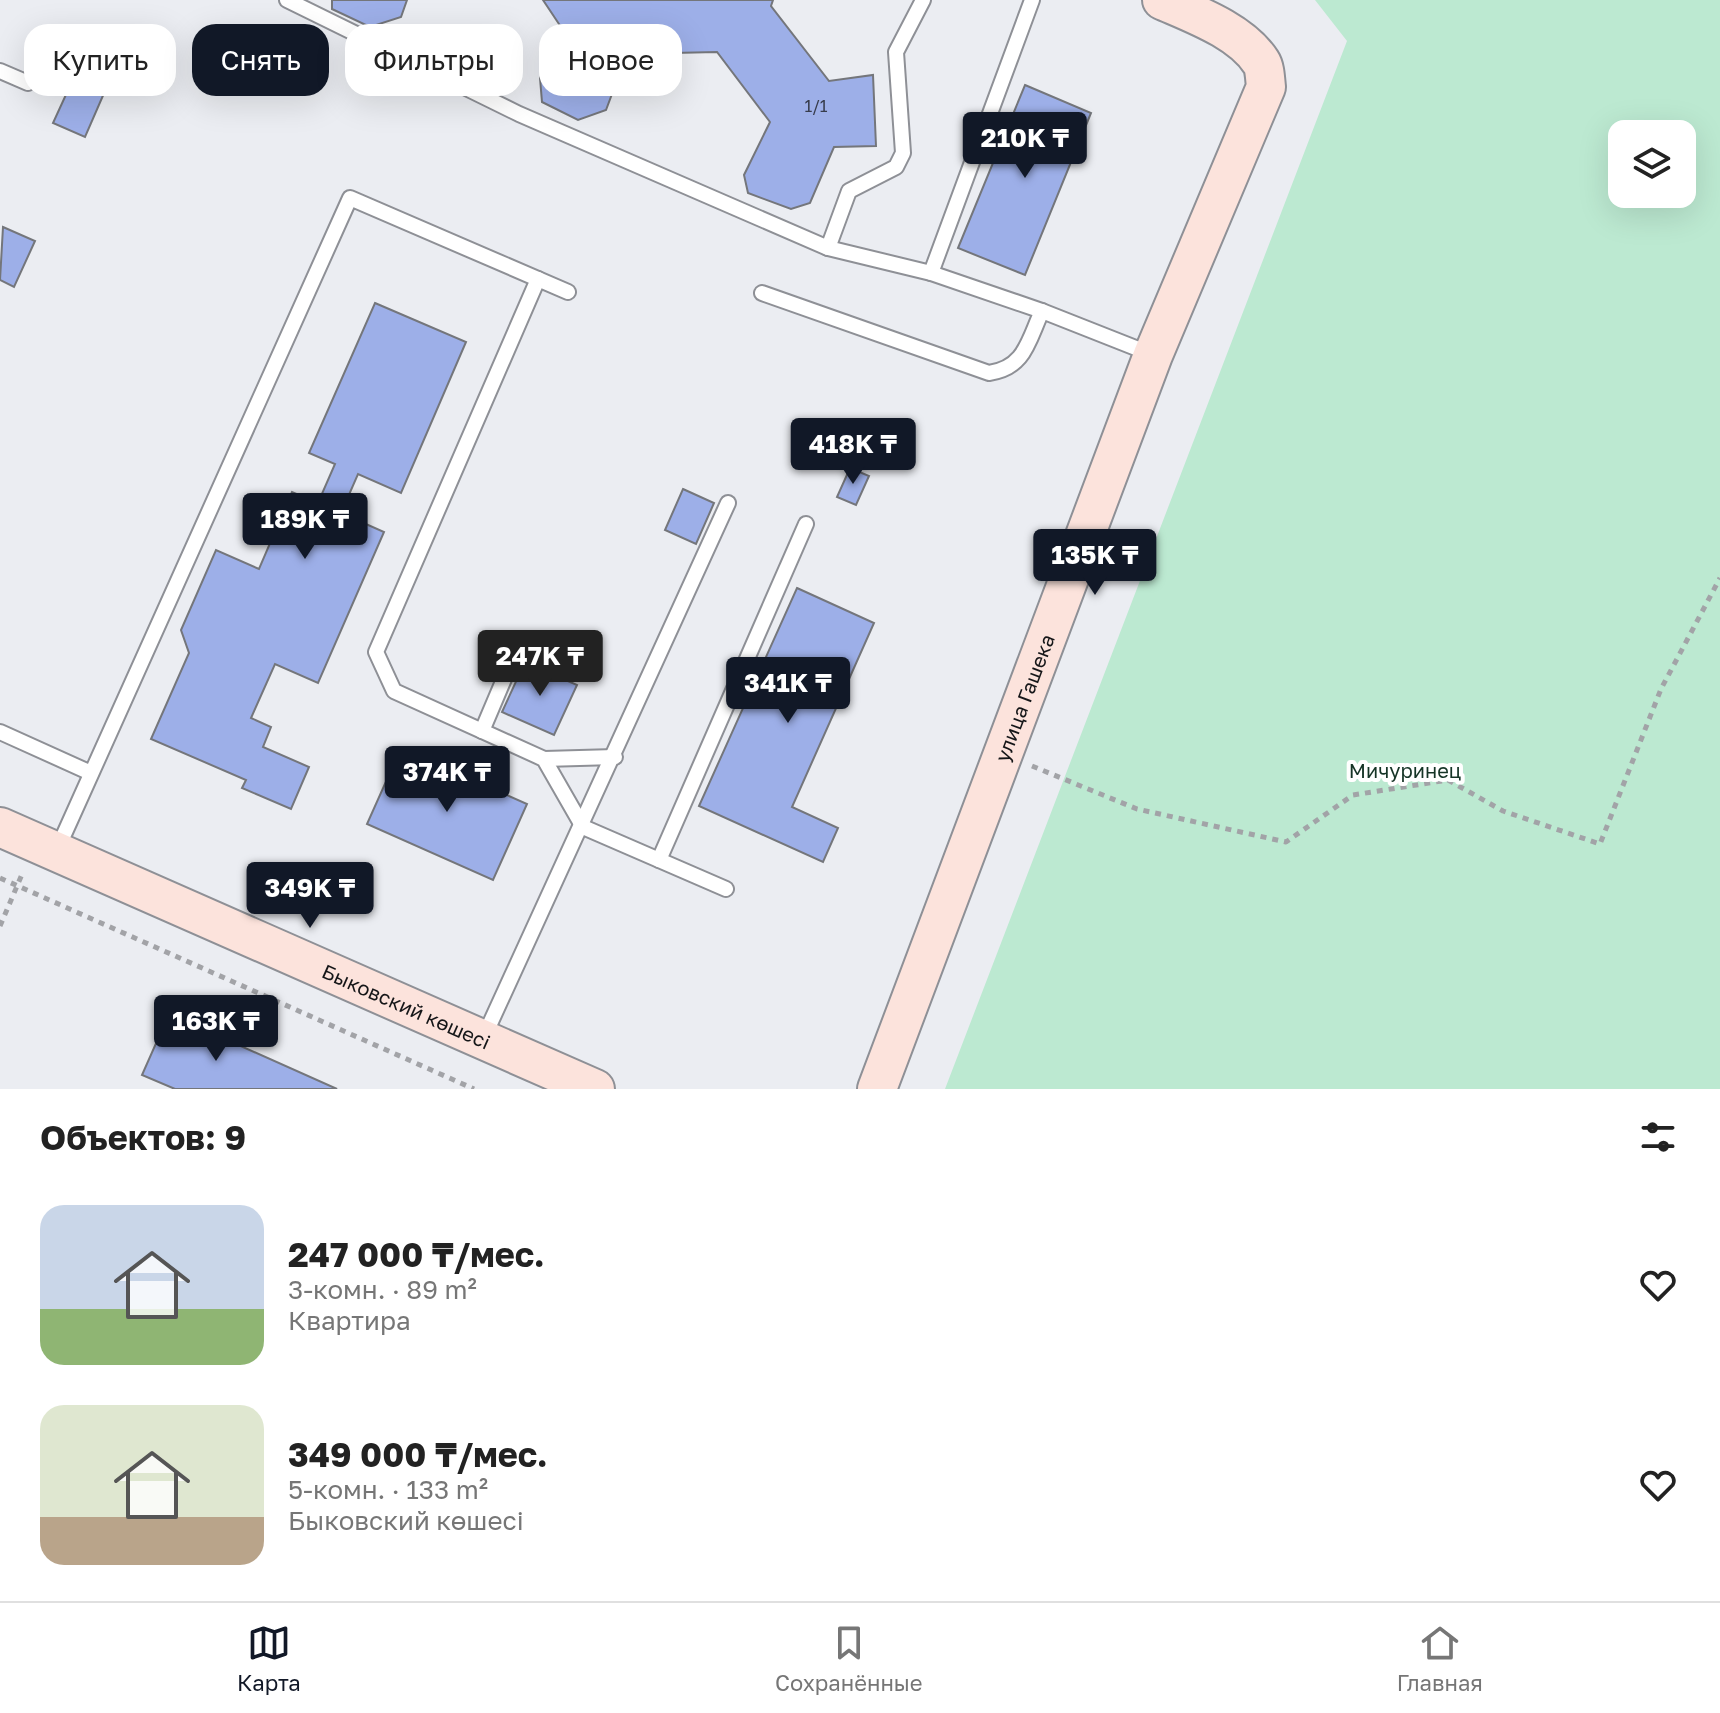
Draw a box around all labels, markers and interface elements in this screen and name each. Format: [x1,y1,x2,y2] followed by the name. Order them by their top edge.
[24,24,176,96] chip: Купить
[192,24,329,96] chip: Снять
[345,24,523,96] chip: Фильтры
[539,24,682,96] chip: Новое
[804,96,828,116] house number: 1/1
[960,112,1090,180] pin: 210K ₸
[1608,120,1696,208] map controls
[1608,120,1696,208] button: layers
[981,122,1069,153] text: 210K ₸
[788,418,918,486] pin: 418K ₸
[809,428,897,459] text: 418K ₸
[240,493,370,561] pin: 189K ₸
[261,503,349,534] text: 189K ₸
[1030,529,1160,597] pin: 135K ₸
[1051,539,1139,570] text: 135K ₸
[475,630,605,698] pin: 247K ₸
[989,631,1059,765] street label: улица Гашека
[496,640,584,671] text: 247K ₸
[723,657,853,725] pin: 341K ₸
[744,667,832,698] text: 341K ₸
[382,746,512,814] pin: 374K ₸
[403,756,491,787] text: 374K ₸
[1349,758,1461,782] park label: Мичуринец
[245,862,375,930] pin: 349K ₸
[265,872,355,903] text: 349K ₸
[319,958,494,1053] street label: Быковский көшесі
[151,995,281,1063] pin: 163K ₸
[172,1005,260,1036] text: 163K ₸
[1636,1115,1680,1159] icon: filters
[40,1117,246,1157] text: Объектов: 9
[288,1234,545,1274] text: 247 000 ₸/мес.
[104,1237,200,1333] icon: home
[1636,1263,1680,1307] icon: heart
[288,1274,477,1305] text: 3-комн. · 89 m²
[288,1305,411,1336] text: Квартира
[288,1434,548,1474] text: 349 000 ₸/мес.
[104,1437,200,1533] icon: home
[1636,1463,1680,1507] icon: heart
[288,1474,488,1505] text: 5-комн. · 133 m²
[288,1505,524,1536] text: Быковский көшесі
[237,1621,301,1696] tab: Карта
[775,1621,923,1696] tab: Сохранённые
[1397,1621,1483,1696] tab: Главная

